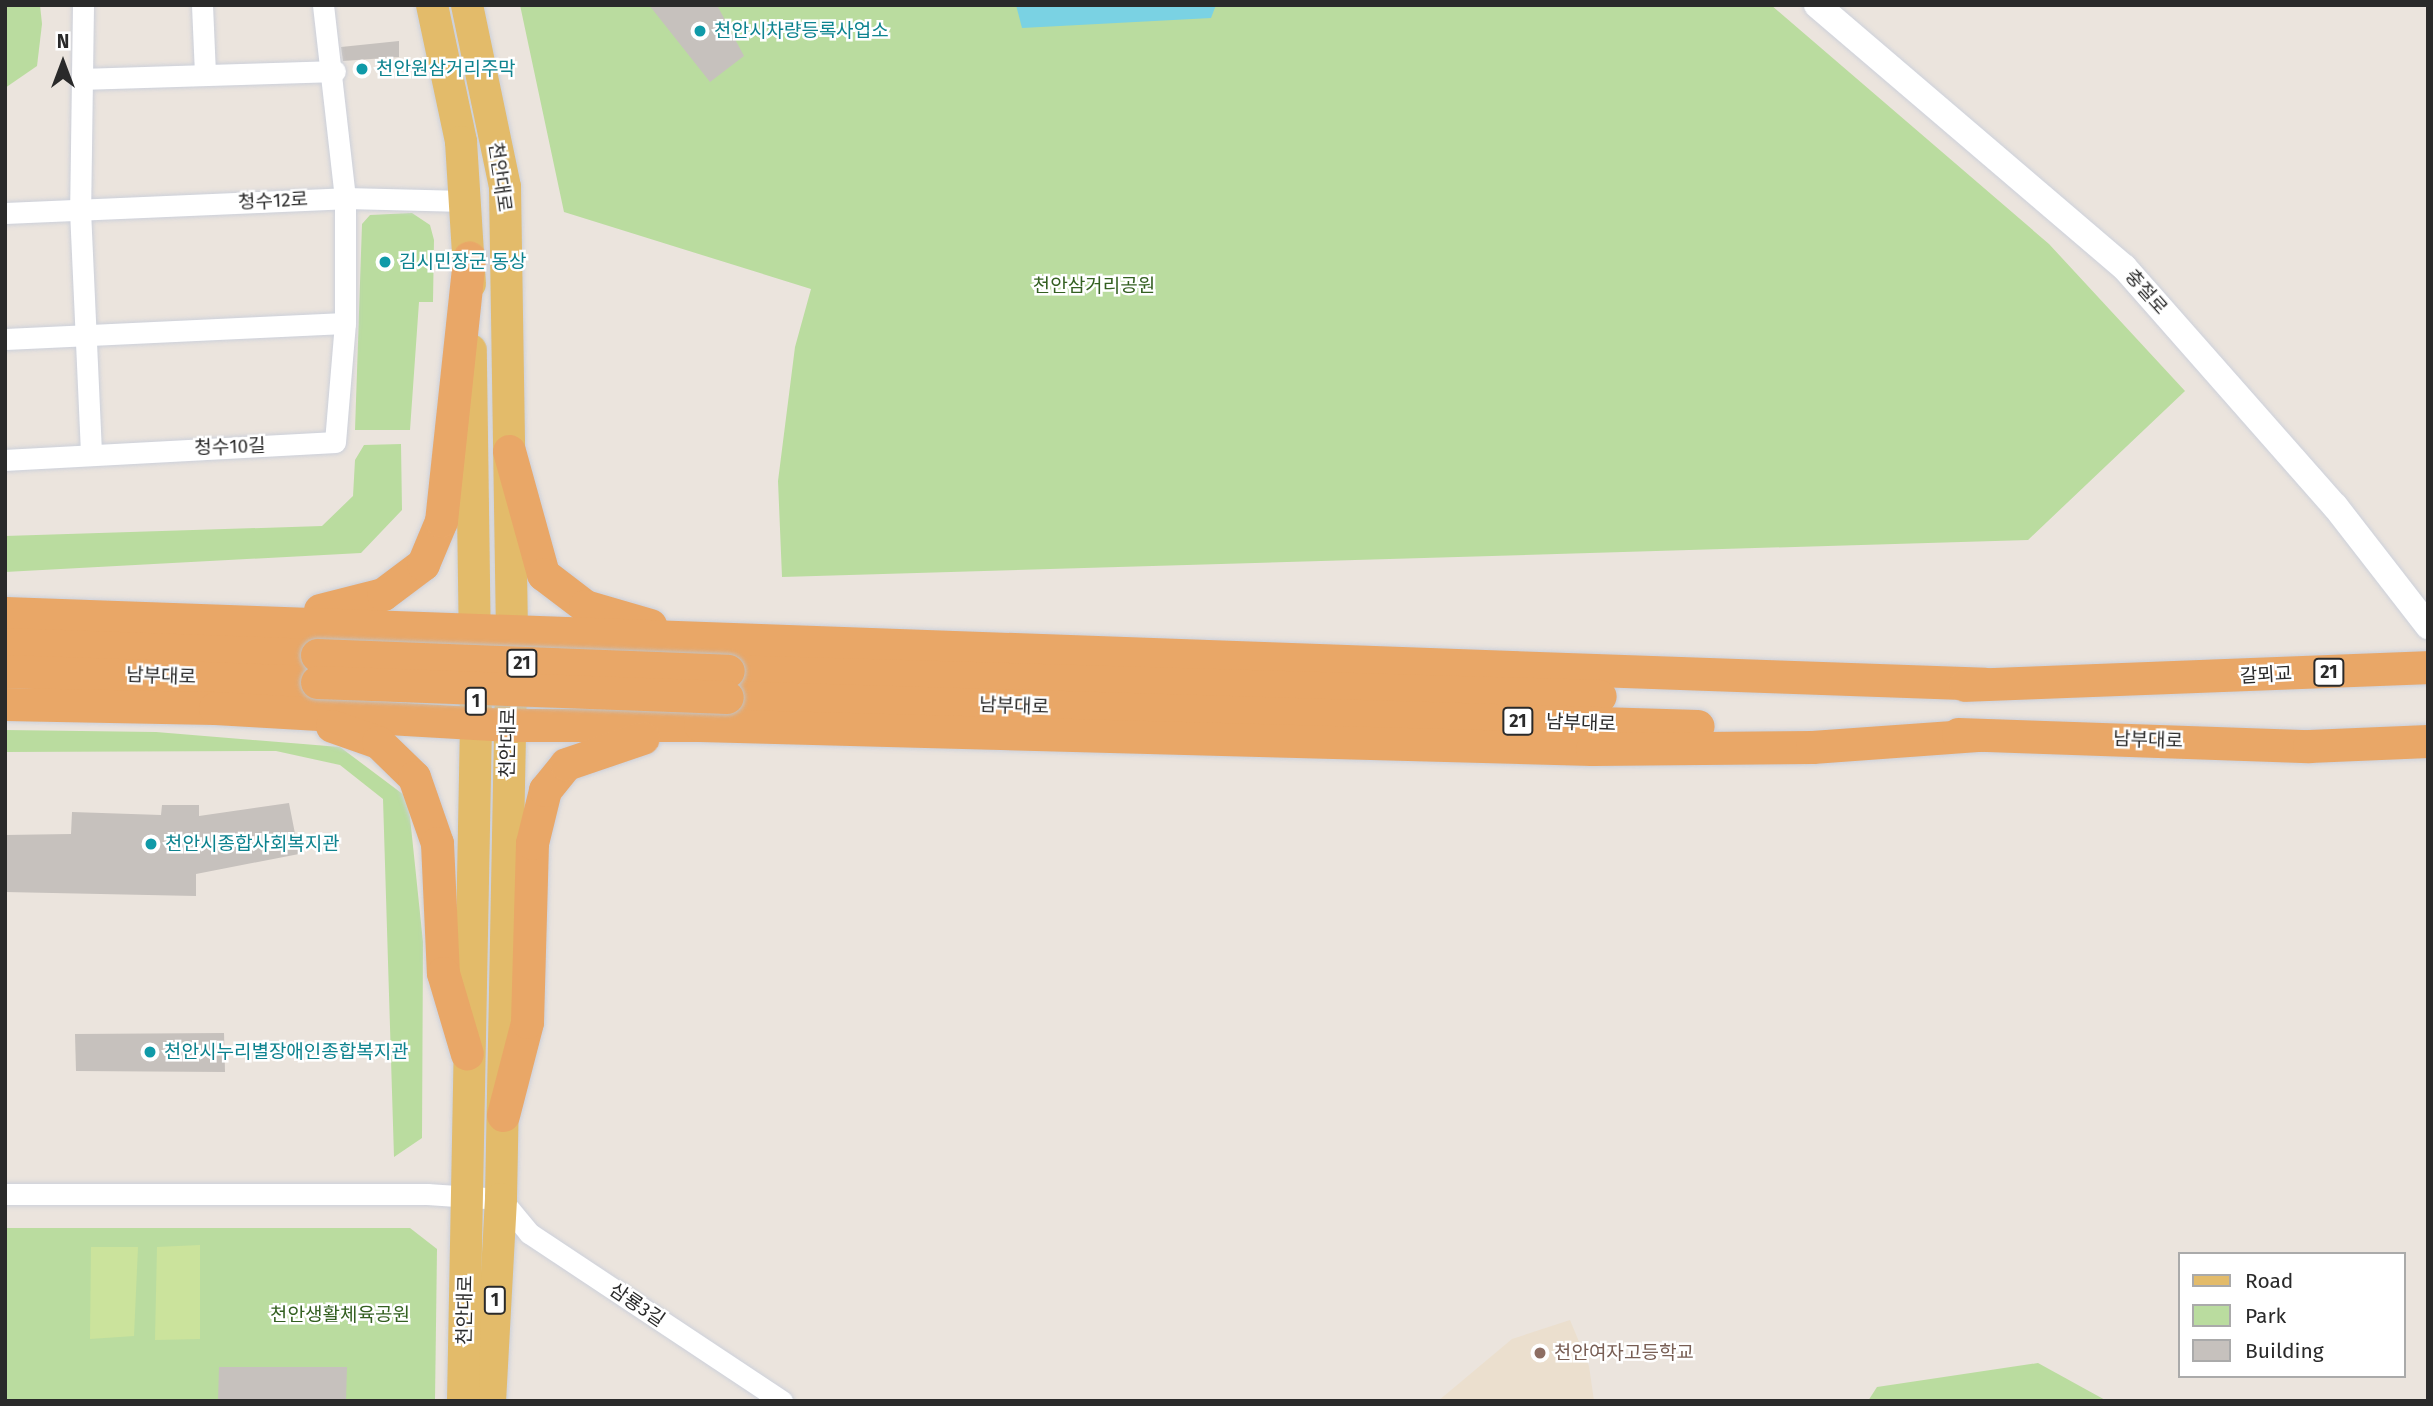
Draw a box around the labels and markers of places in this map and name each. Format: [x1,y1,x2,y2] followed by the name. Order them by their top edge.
[714,20,889,42] place label: 천안시차량등록사업소
[692,23,708,39] marker: 천안시차량등록사업소
[376,58,516,80] place label: 천안원삼거리주막
[354,61,370,77] marker: 천안원삼거리주막
[399,251,526,273] place label: 김시민장군 동상
[377,254,393,270] marker: 김시민장군 동상
[165,833,340,855] place label: 천안시종합사회복지관
[143,836,159,852] marker: 천안시종합사회복지관
[164,1041,409,1063] place label: 천안시누리별장애인종합복지관
[142,1044,158,1060] marker: 천안시누리별장애인종합복지관
[1554,1342,1694,1364] place label: 천안여자고등학교
[1532,1345,1548,1361] marker: 천안여자고등학교

